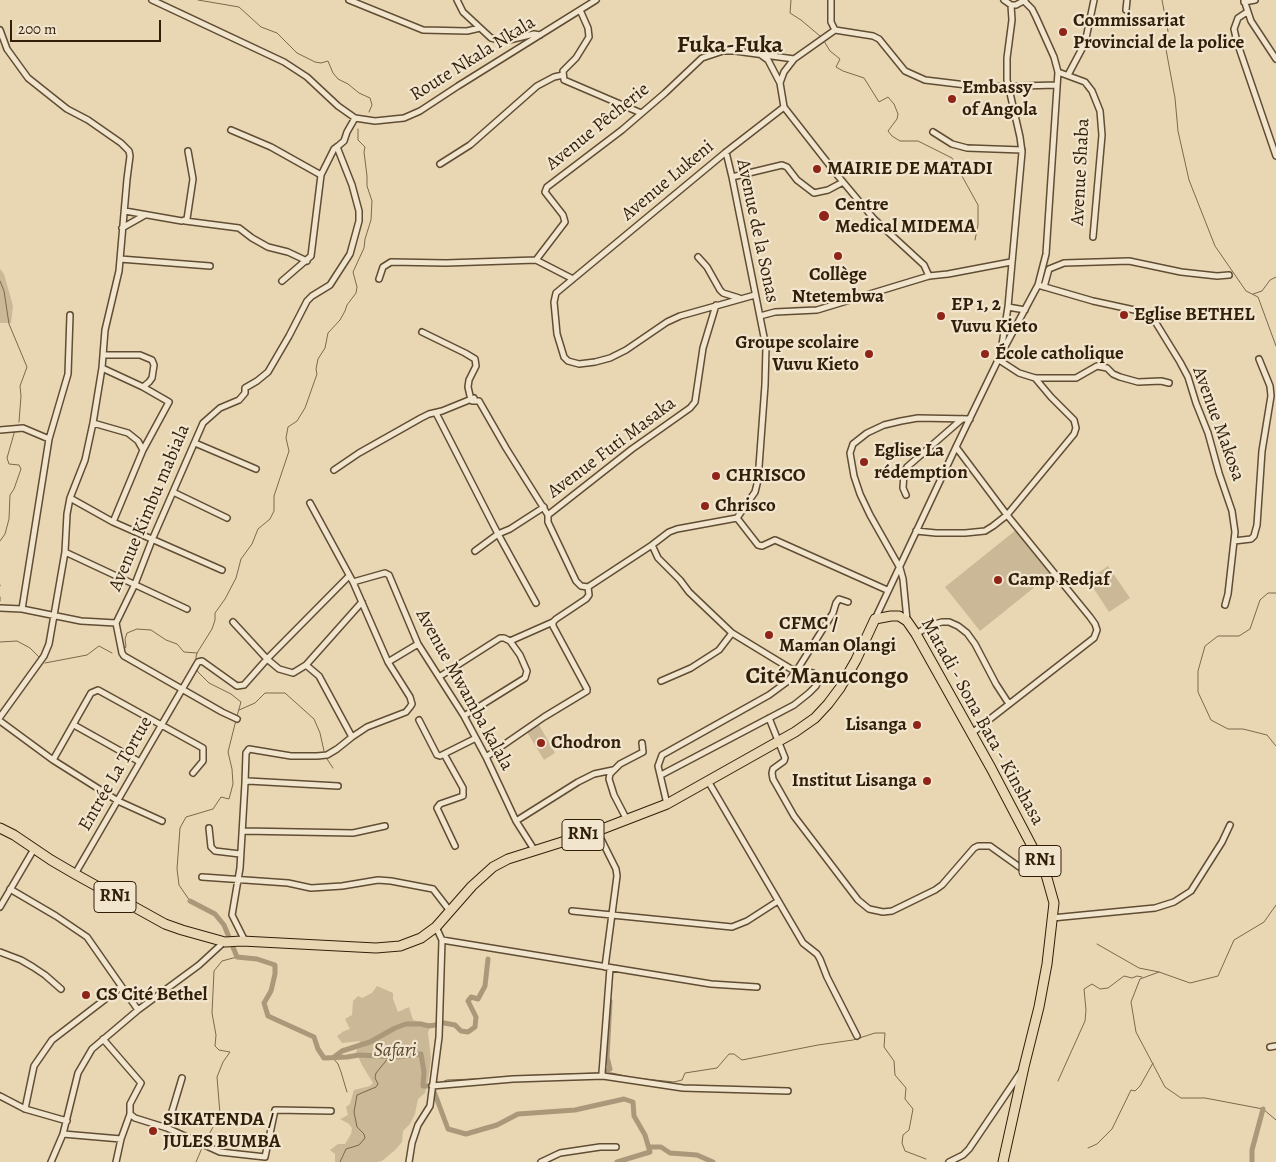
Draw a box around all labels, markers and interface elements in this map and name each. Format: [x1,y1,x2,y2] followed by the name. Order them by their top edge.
[12,10,164,42] scale bar
[1073,10,1244,54] place label: Commissariat Provincial de la police
[406,11,540,107] street label: Route Nkala Nkala
[18,19,57,39] text: 200 m
[1057,26,1069,38] marker: Commissariat Provincial de la police
[677,32,783,60] district label: Fuka-Fuka
[962,77,1037,121] place label: Embassy of Angola
[542,78,654,176] street label: Avenue Pêcherie
[946,93,958,105] marker: Embassy of Angola
[1067,118,1095,226] street label: Avenue Shaba
[617,136,719,226] street label: Avenue Lukeni
[731,157,783,305] street label: Avenue de la Sonas
[827,158,993,180] place label: MAIRIE DE MATADI
[811,163,823,175] marker: MAIRIE DE MATADI
[835,194,976,238] place label: Centre Medical MIDEMA
[817,209,831,223] marker: Centre Medical MIDEMA
[832,250,844,262] marker: Collège Ntetembwa
[792,264,884,308] place label: Collège Ntetembwa
[951,294,1038,338] place label: EP 1, 2 Vuvu Kieto
[1134,304,1254,326] place label: Eglise BETHEL
[1118,309,1130,321] marker: Eglise BETHEL
[935,310,947,322] marker: EP 1, 2 Vuvu Kieto
[735,332,859,376] place label: Groupe scolaire Vuvu Kieto
[995,343,1124,365] place label: École catholique
[863,348,875,360] marker: Groupe scolaire Vuvu Kieto
[979,348,991,360] marker: École catholique
[1187,364,1249,484] street label: Avenue Makosa
[543,392,681,504] street label: Avenue Futi Masaka
[105,421,195,595] street label: Avenue Kimbu mabiala
[874,440,968,484] place label: Eglise La rédemption
[858,456,870,468] marker: Eglise La rédemption
[726,465,806,487] place label: CHRISCO
[710,470,722,482] marker: CHRISCO
[715,495,776,517] place label: Chrisco
[699,500,711,512] marker: Chrisco
[1008,569,1110,591] place label: Camp Redjaf
[992,574,1004,586] marker: Camp Redjaf
[410,605,518,775] street label: Avenue Mwamba kalala
[779,613,896,657] place label: CFMC / Maman Olangi
[915,614,1049,830] street label: Matadi - Sona Bata - Kinshasa
[763,629,775,641] marker: CFMC / Maman Olangi
[745,663,909,691] district label: Cité Manucongo
[74,713,158,835] street label: Entrée La Tortue
[845,714,907,736] place label: Lisanga
[911,719,923,731] marker: Lisanga
[551,732,621,754] place label: Chodron
[535,737,547,749] marker: Chodron
[792,770,917,792] place label: Institut Lisanga
[921,775,933,787] marker: Institut Lisanga
[562,820,604,850] road number: RN1
[1019,846,1061,876] road number: RN1
[94,882,136,912] road number: RN1
[96,984,208,1006] place label: CS Cité Bethel
[80,989,92,1001] marker: CS Cité Bethel
[374,1040,416,1062] park label: Safari
[163,1109,281,1153] place label: SIKATENDA / JULES BUMBA
[147,1125,159,1137] marker: SIKATENDA / JULES BUMBA

